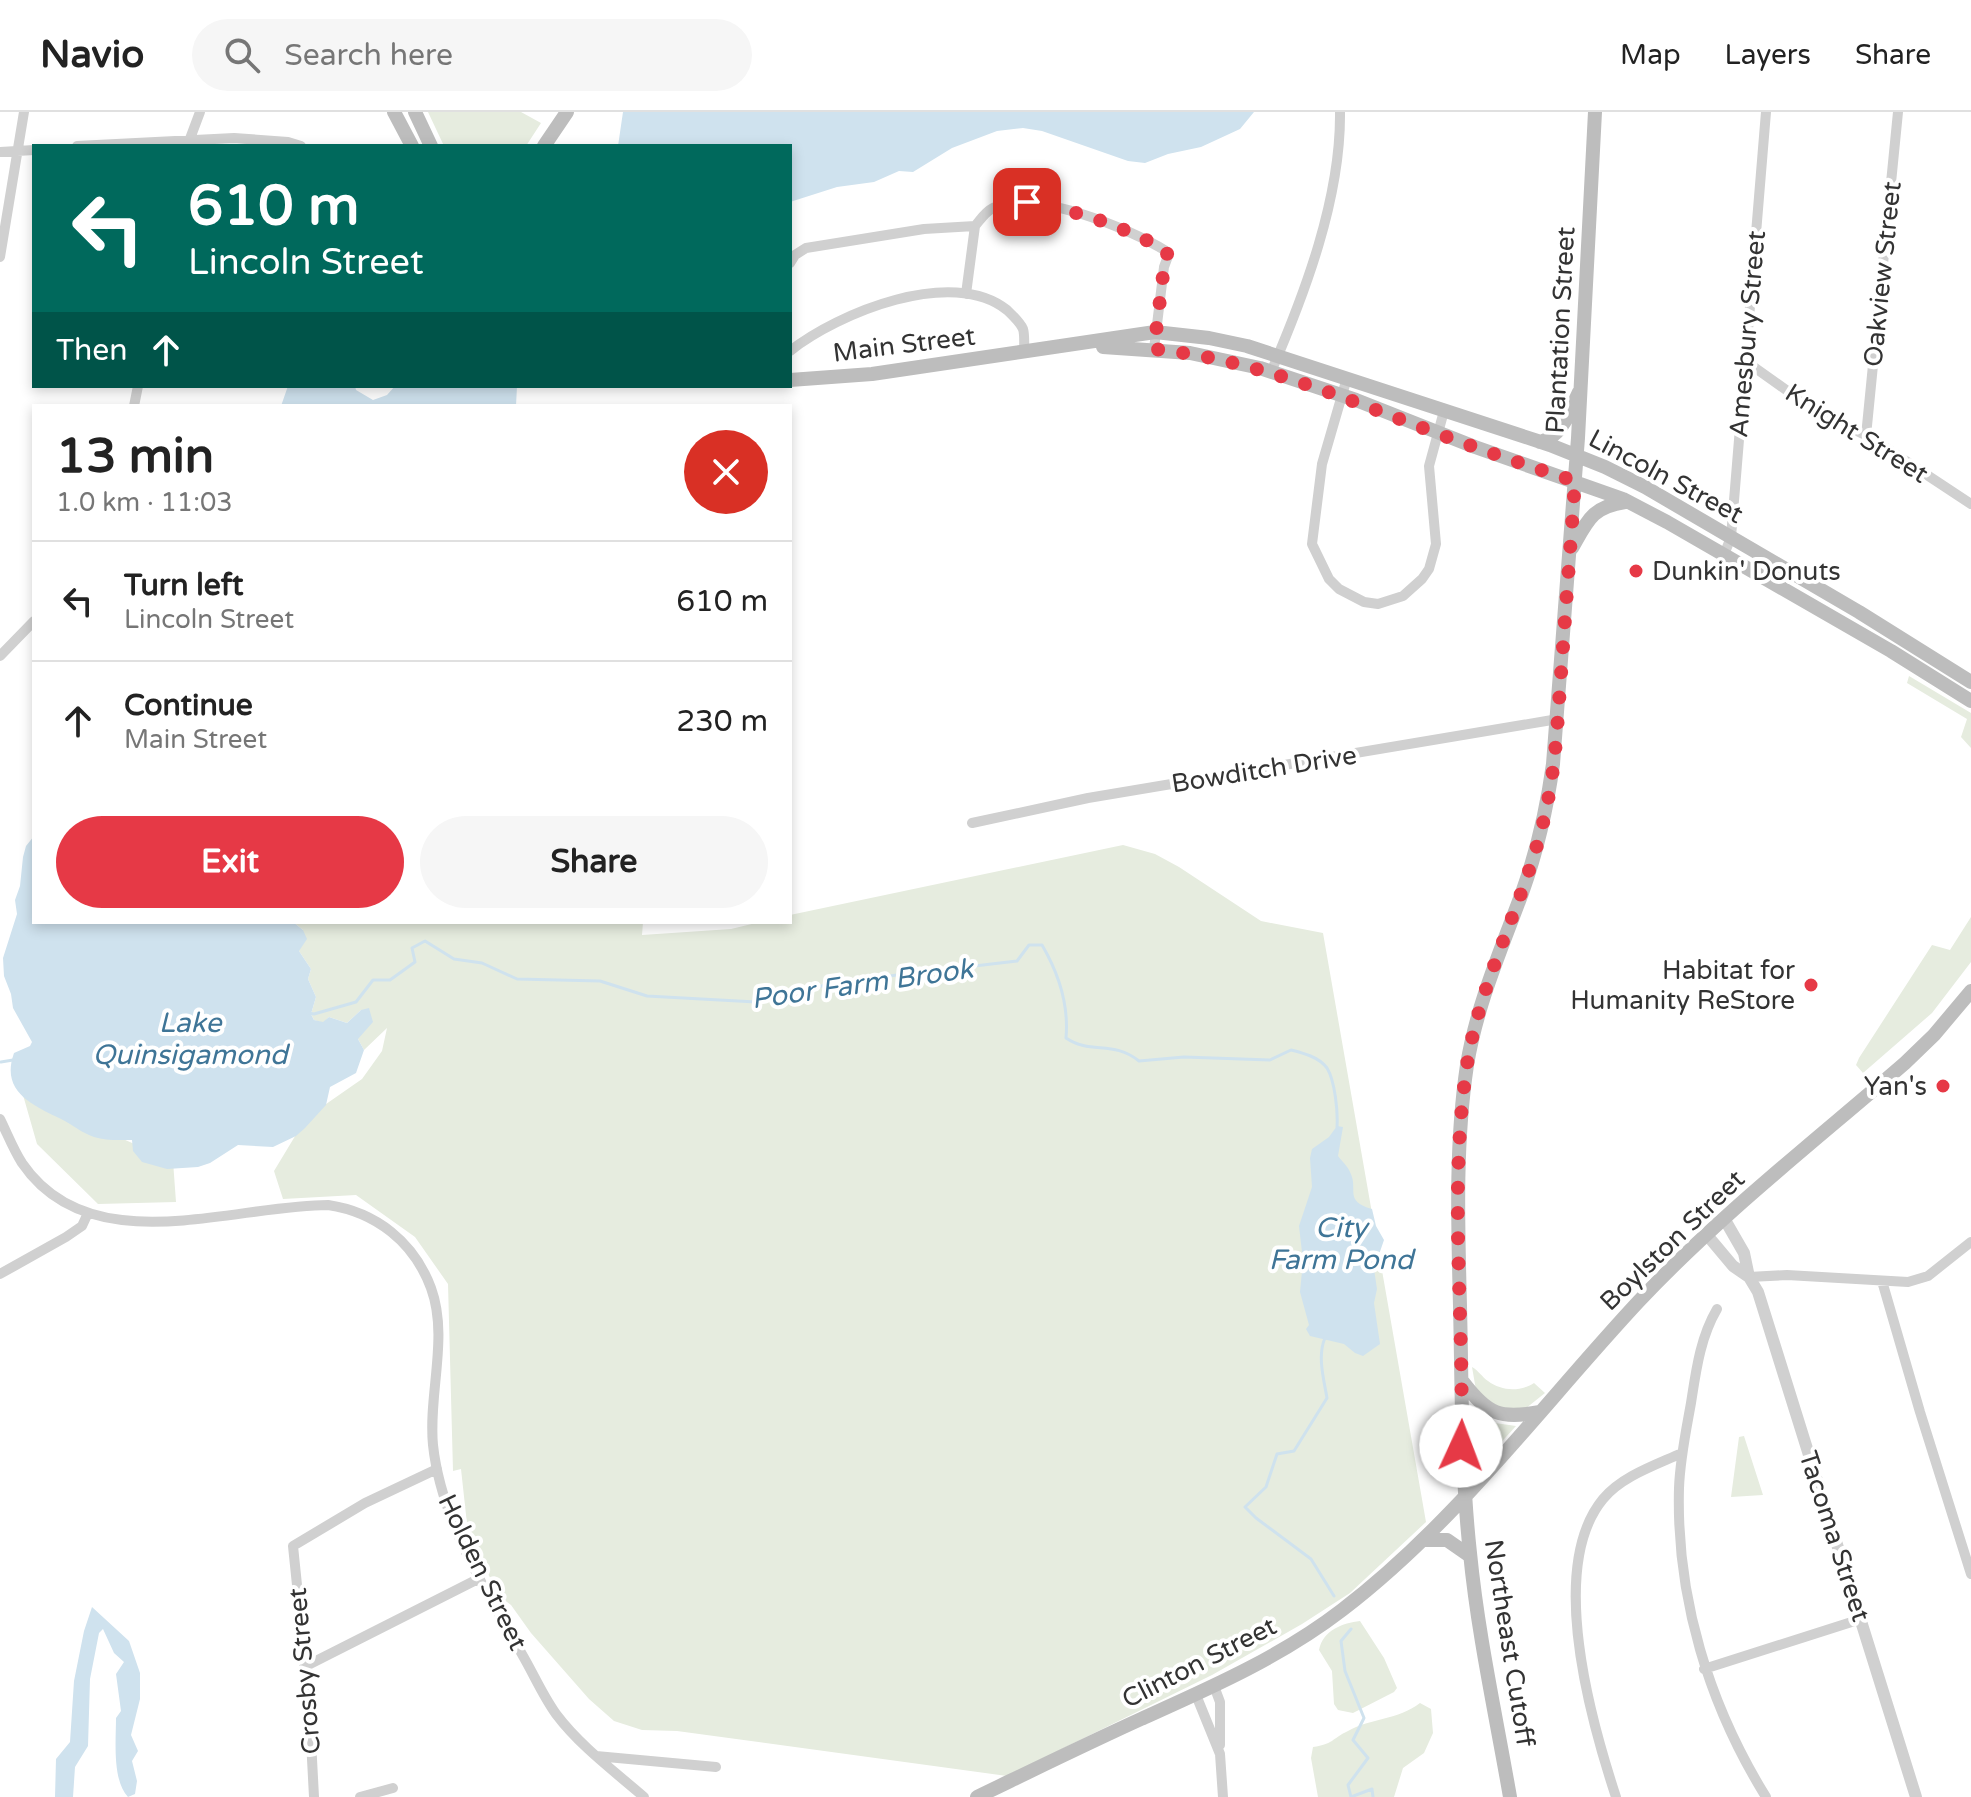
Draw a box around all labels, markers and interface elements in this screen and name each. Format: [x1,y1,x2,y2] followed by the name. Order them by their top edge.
[192,19,752,91] search box
[40,32,144,78] text: Navio
[220,33,264,77] icon: search
[284,37,453,74] text: Search here
[1620,38,1681,72] text: Map
[1725,38,1811,72] text: Layers
[1855,38,1931,72] text: Share
[993,168,1061,236] pin
[188,173,359,240] text: 610 m
[56,176,160,280] icon: left
[1005,180,1049,224] icon: arrive
[1857,180,1908,368] street label: Oakview Street
[1540,226,1581,434] street label: Plantation Street
[1723,229,1772,439] street label: Amesbury Street
[188,241,424,284] text: Lincoln Street
[831,320,977,369] street label: Main Street
[144,328,188,372] icon: ahead
[56,332,128,369] text: Then
[1780,377,1934,490] street label: Knight Street
[1583,423,1748,530] street label: Lincoln Street
[56,428,214,486] text: 13 min
[684,430,768,514] button: close
[56,487,233,518] text: 1.0 km · 11:03
[1652,556,1841,587] place label: Dunkin' Donuts
[1627,562,1645,580] marker: Dunkin' Donuts
[124,567,243,604] text: Turn left
[56,579,100,623] icon: left
[676,583,768,620] text: 610 m
[124,604,294,635] text: Lincoln Street
[124,687,253,724] text: Continue
[56,699,100,743] icon: ahead
[676,703,768,740] text: 230 m
[124,724,267,755] text: Main Street
[1169,740,1359,799] street label: Bowditch Drive
[56,816,404,908] button: Exit
[420,816,768,908] button: Share
[749,951,977,1016] water label: Poor Farm Brook
[1570,955,1795,1016] place label: Habitat for Humanity ReStore
[1802,976,1820,994] marker: Habitat for Humanity ReStore
[93,1006,291,1072] water label: Lake Quinsigamond
[1864,1071,1927,1102] place label: Yan's
[1934,1077,1952,1095] marker: Yan's
[1594,1164,1751,1317] street label: Boylston Street
[1269,1211,1417,1277] water label: City Farm Pond
[1419,1404,1503,1488] position arrow
[1792,1447,1877,1625] street label: Tacoma Street
[431,1489,534,1655] street label: Holden Street
[1478,1537,1541,1750] street label: Northeast Cutoff
[282,1586,327,1755] street label: Crosby Street
[1117,1610,1282,1715] street label: Clinton Street

